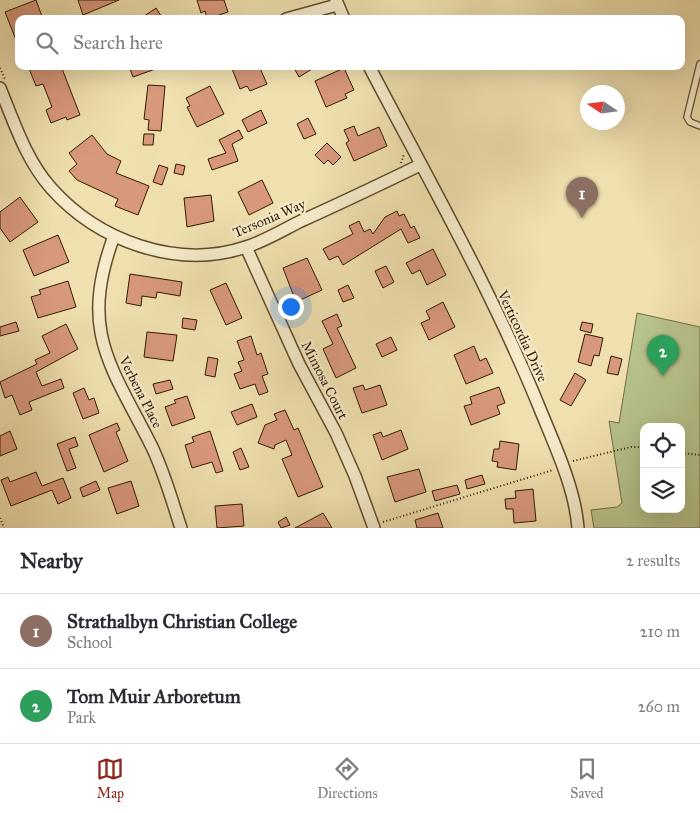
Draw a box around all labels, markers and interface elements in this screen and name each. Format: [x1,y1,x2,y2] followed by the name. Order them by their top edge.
[15,15,685,70] search box
[33,29,61,57] icon: search
[73,31,163,54] text: Search here
[580,85,625,130] north arrow
[566,177,598,218] pin: 1
[230,195,308,241] street label: Tersonia Way
[494,287,551,385] street label: Verticordia Drive
[278,294,304,320] your location
[647,335,679,376] pin: 2
[298,338,352,422] street label: Mimosa Court
[115,353,166,431] street label: Verbena Place
[640,423,685,513] map controls
[640,423,685,468] button: locate
[640,468,685,513] button: layers
[20,548,83,574] text: Nearby
[626,551,680,570] text: 2 results
[67,610,297,633] text: Strathalbyn Christian College
[33,622,39,641] text: 1
[640,622,680,641] text: 210 m
[67,633,112,652] text: School
[67,685,241,708] text: Tom Muir Arboretum
[32,697,40,716] text: 2
[638,697,680,716] text: 260 m
[67,708,96,727] text: Park
[96,755,124,802] tab: Map
[317,755,378,802] tab: Directions
[570,755,604,802] tab: Saved

